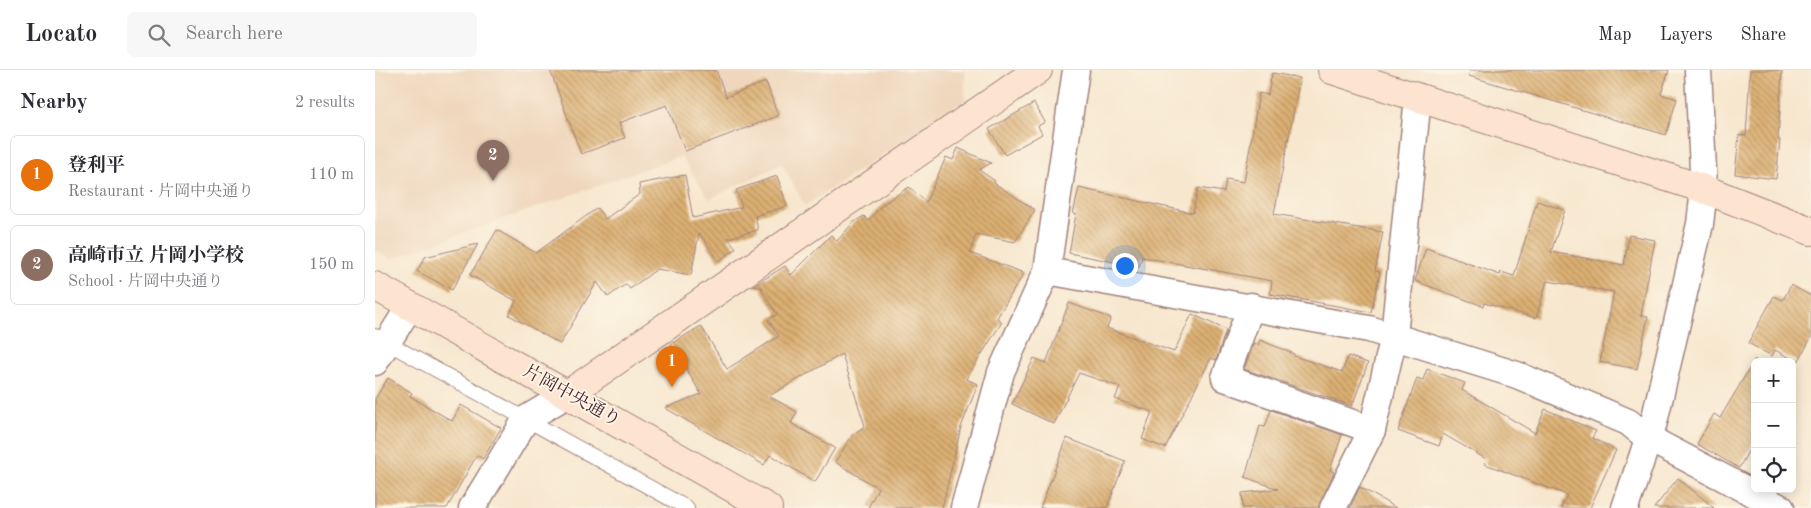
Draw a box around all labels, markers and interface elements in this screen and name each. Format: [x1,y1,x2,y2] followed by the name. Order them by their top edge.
[127,12,477,57] search box
[145,21,173,49] icon: search
[25,23,97,47] text: Locato
[185,25,283,44] text: Search here
[1598,26,1632,44] text: Map
[1660,26,1712,44] text: Layers
[1740,26,1786,44] text: Share
[20,92,88,113] text: Nearby
[295,95,355,111] text: 2 results
[477,140,509,181] pin: 2
[68,157,125,176] text: 登利平
[32,167,42,183] text: 1
[309,167,354,183] text: 110 m
[68,184,254,200] text: Restaurant · 片岡中央通り
[68,247,244,266] text: 高崎市立 片岡小学校
[1112,253,1138,279] your location
[32,257,42,273] text: 2
[309,257,354,273] text: 150 m
[68,274,223,290] text: School · 片岡中央通り
[656,346,688,387] pin: 1
[1751,358,1796,493] map controls
[1751,358,1796,403] button: +
[520,360,625,430] street label: 片岡中央通り
[1751,403,1796,448] button: −
[1751,448,1796,493] button: locate

